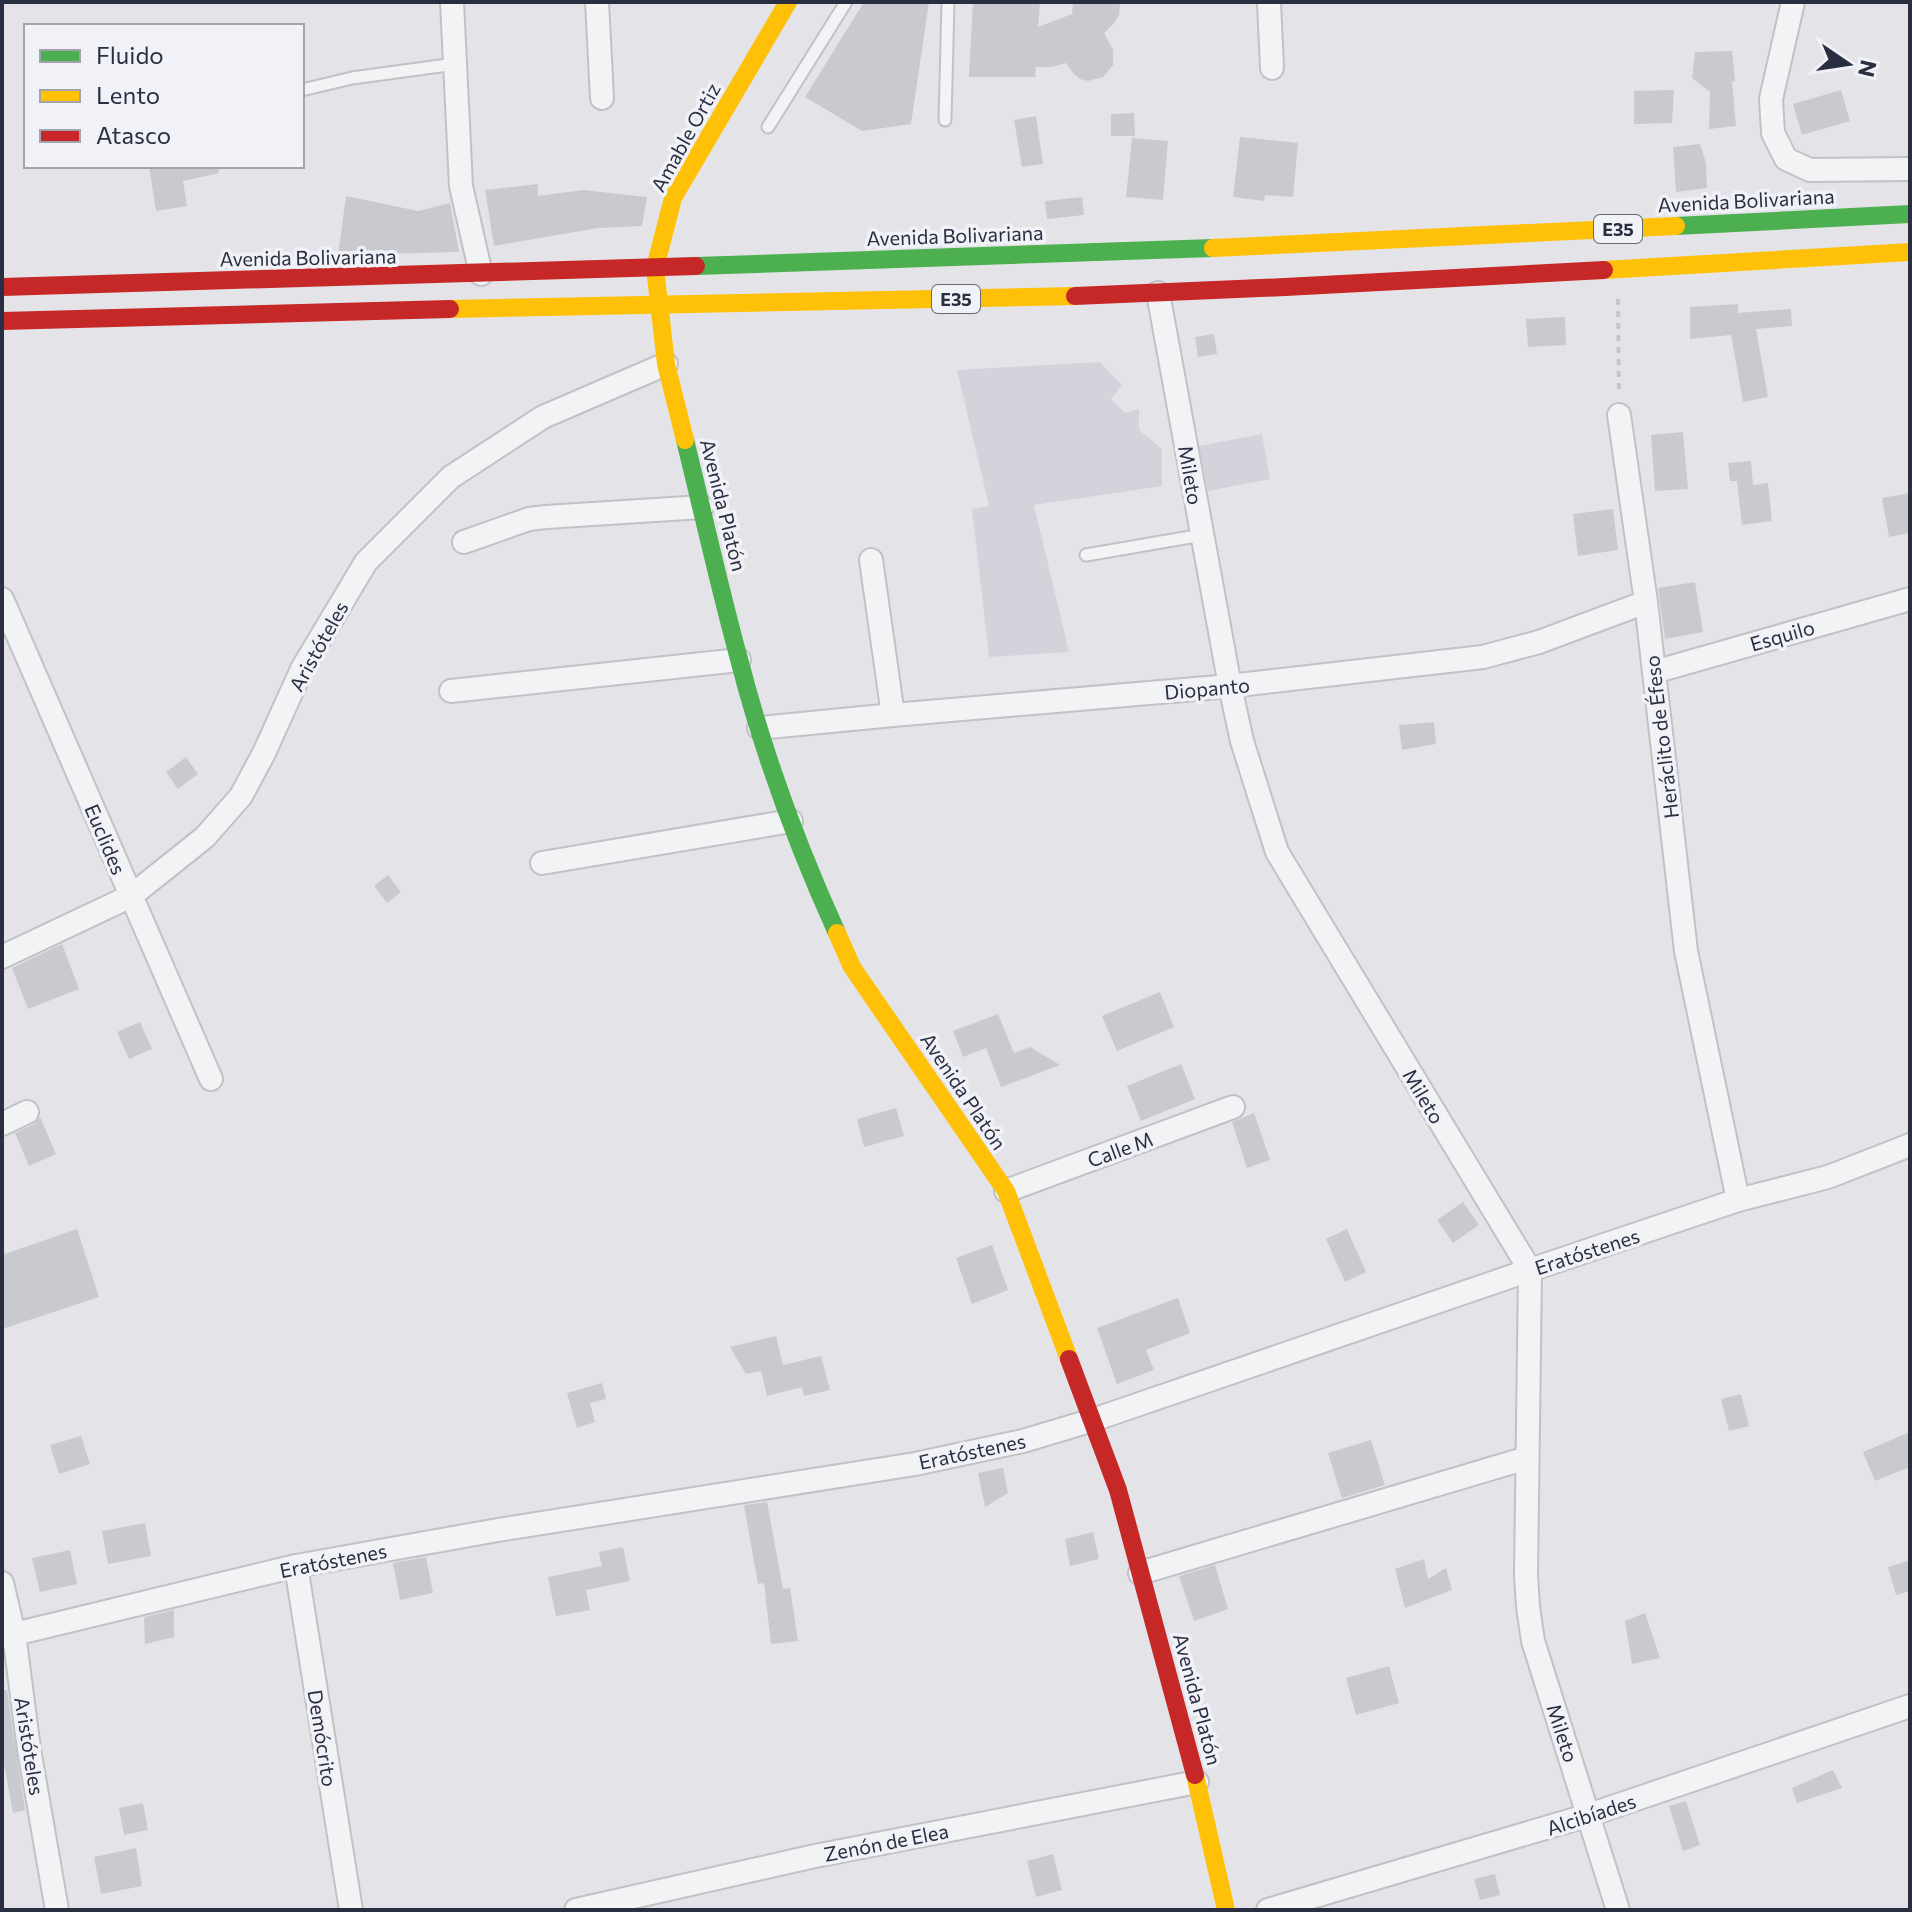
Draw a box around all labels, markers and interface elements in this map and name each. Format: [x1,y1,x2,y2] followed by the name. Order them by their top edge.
[24,24,304,168] legend
[1808,24,1888,104] north arrow
[96,40,164,69] text: Fluido
[1853,58,1883,80] text: N
[645,78,725,196] street label: Amable Ortiz
[96,80,160,109] text: Lento
[96,120,171,149] text: Atasco
[1657,183,1835,217] street label: Avenida Bolivariana
[1594,215,1642,243] road number: E35
[866,220,1044,250] street label: Avenida Bolivariana
[219,243,397,271] street label: Avenida Bolivariana
[932,285,980,313] road number: E35
[696,436,752,574] street label: Avenida Platón
[1174,443,1208,507] street label: Mileto
[283,597,353,695] street label: Aristóteles
[1747,614,1817,656] street label: Esquilo
[1639,654,1683,820] street label: Heráclito de Éfeso
[1163,672,1251,704] street label: Diopanto
[80,800,132,878] street label: Euclides
[916,1028,1012,1154] street label: Avenida Platón
[1398,1064,1450,1128] street label: Mileto
[1084,1126,1156,1172] street label: Calle M
[1532,1223,1642,1279] street label: Eratóstenes
[916,1428,1028,1474] street label: Eratóstenes
[277,1538,389,1582] street label: Eratóstenes
[1169,1630,1227,1768] street label: Avenida Platón
[304,1688,342,1788] street label: Demócrito
[10,1695,50,1797] street label: Aristóteles
[1542,1701,1584,1765] street label: Mileto
[1543,1788,1639,1840] street label: Alcibíades
[822,1818,950,1866] street label: Zenón de Elea

